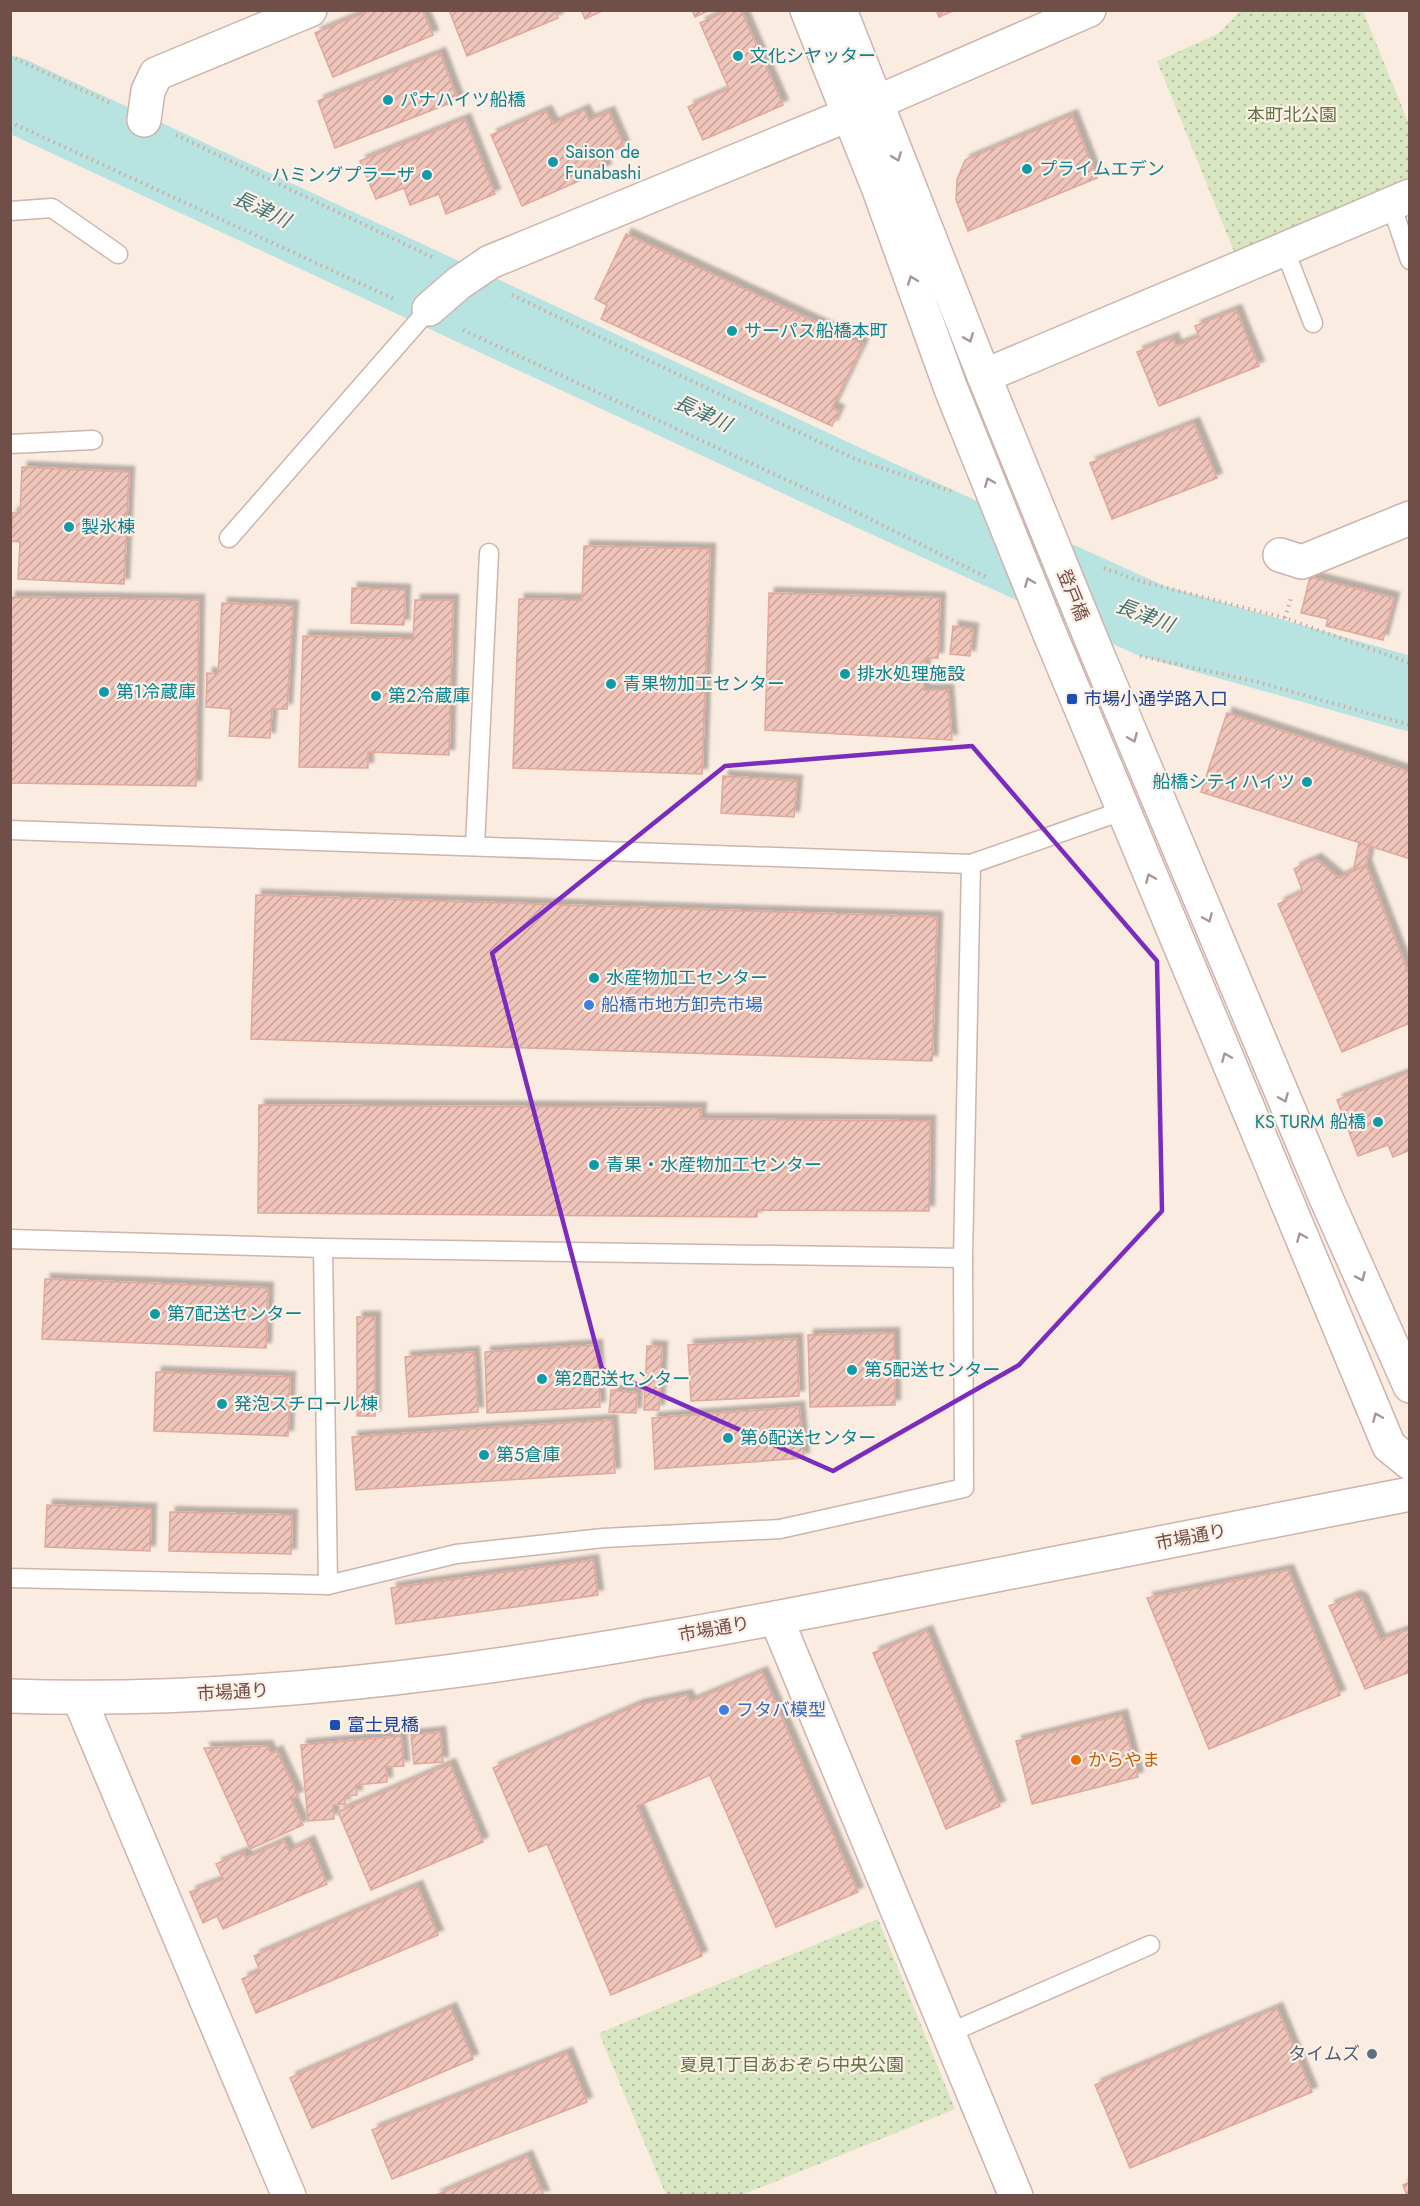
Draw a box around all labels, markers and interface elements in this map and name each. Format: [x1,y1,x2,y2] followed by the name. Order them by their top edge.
[750,43,876,69] place label: 文化シヤッター
[731,49,745,63] marker: 文化シヤッター
[400,87,526,113] place label: パナハイツ船橋
[381,93,395,107] marker: パナハイツ船橋
[1247,102,1337,128] park label: 本町北公園
[565,139,642,186] place label: Saison de Funabashi
[890,151,902,162] one-way arrow
[546,155,560,169] marker: Saison de Funabashi
[1039,156,1165,182] place label: プライムエデン
[271,162,415,188] place label: ハミングプラーザ
[1020,162,1034,176] marker: プライムエデン
[420,168,434,182] marker: ハミングプラーザ
[228,184,297,236] water label: 長津川
[906,276,919,286] one-way arrow
[744,318,888,344] place label: サーパス船橋本町
[725,324,739,338] marker: サーパス船橋本町
[962,332,974,343] one-way arrow
[669,388,738,440] water label: 長津川
[984,477,996,488] one-way arrow
[81,514,135,540] place label: 製氷棟
[62,520,76,534] marker: 製氷棟
[1051,565,1095,625] street label: 登戸橋
[1024,577,1036,588] one-way arrow
[1112,591,1180,640] water label: 長津川
[857,661,965,687] place label: 排水処理施設
[838,667,852,681] marker: 排水処理施設
[623,671,785,697] place label: 青果物加工センター
[604,677,618,691] marker: 青果物加工センター
[116,679,196,705] place label: 第1冷蔵庫
[388,683,470,709] place label: 第2冷蔵庫
[97,685,111,699] marker: 第1冷蔵庫
[1084,686,1228,712] place label: 市場小通学路入口
[369,689,383,703] marker: 第2冷蔵庫
[1065,692,1079,706] marker: 市場小通学路入口
[1126,732,1138,743] one-way arrow
[1152,769,1295,795] place label: 船橋シティハイツ
[1300,775,1314,789] marker: 船橋シティハイツ
[1145,873,1157,884] one-way arrow
[1201,912,1213,923] one-way arrow
[606,965,768,991] place label: 水産物加工センター
[587,971,601,985] marker: 水産物加工センター
[601,992,763,1018] place label: 船橋市地方卸売市場
[582,998,596,1012] marker: 船橋市地方卸売市場
[1221,1053,1233,1064] one-way arrow
[1277,1091,1289,1102] one-way arrow
[1255,1109,1366,1135] place label: KS TURM 船橋
[1371,1115,1385,1129] marker: KS TURM 船橋
[606,1152,822,1178] place label: 青果・水産物加工センター
[587,1158,601,1172] marker: 青果・水産物加工センター
[1296,1232,1308,1243] one-way arrow
[1354,1270,1366,1281] one-way arrow
[167,1301,302,1327] place label: 第7配送センター
[148,1307,162,1321] marker: 第7配送センター
[864,1357,1000,1383] place label: 第5配送センター
[845,1363,859,1377] marker: 第5配送センター
[554,1366,690,1392] place label: 第2配送センター
[535,1372,549,1386] marker: 第2配送センター
[234,1391,378,1417] place label: 発泡スチロール棟
[215,1397,229,1411] marker: 発泡スチロール棟
[1372,1412,1384,1423] one-way arrow
[740,1425,876,1451] place label: 第6配送センター
[721,1431,735,1445] marker: 第6配送センター
[496,1442,560,1468] place label: 第5倉庫
[477,1448,491,1462] marker: 第5倉庫
[1153,1517,1229,1557] street label: 市場通り
[676,1610,752,1648] street label: 市場通り
[196,1677,270,1707] street label: 市場通り
[736,1697,826,1723] place label: フタバ模型
[717,1703,731,1717] marker: フタバ模型
[347,1712,419,1738] place label: 富士見橋
[328,1718,342,1732] marker: 富士見橋
[1088,1747,1160,1773] place label: からやま
[1069,1753,1083,1767] marker: からやま
[1288,2041,1360,2067] place label: タイムズ
[1365,2047,1379,2061] marker: タイムズ
[680,2052,904,2078] park label: 夏見1丁目あおぞら中央公園

